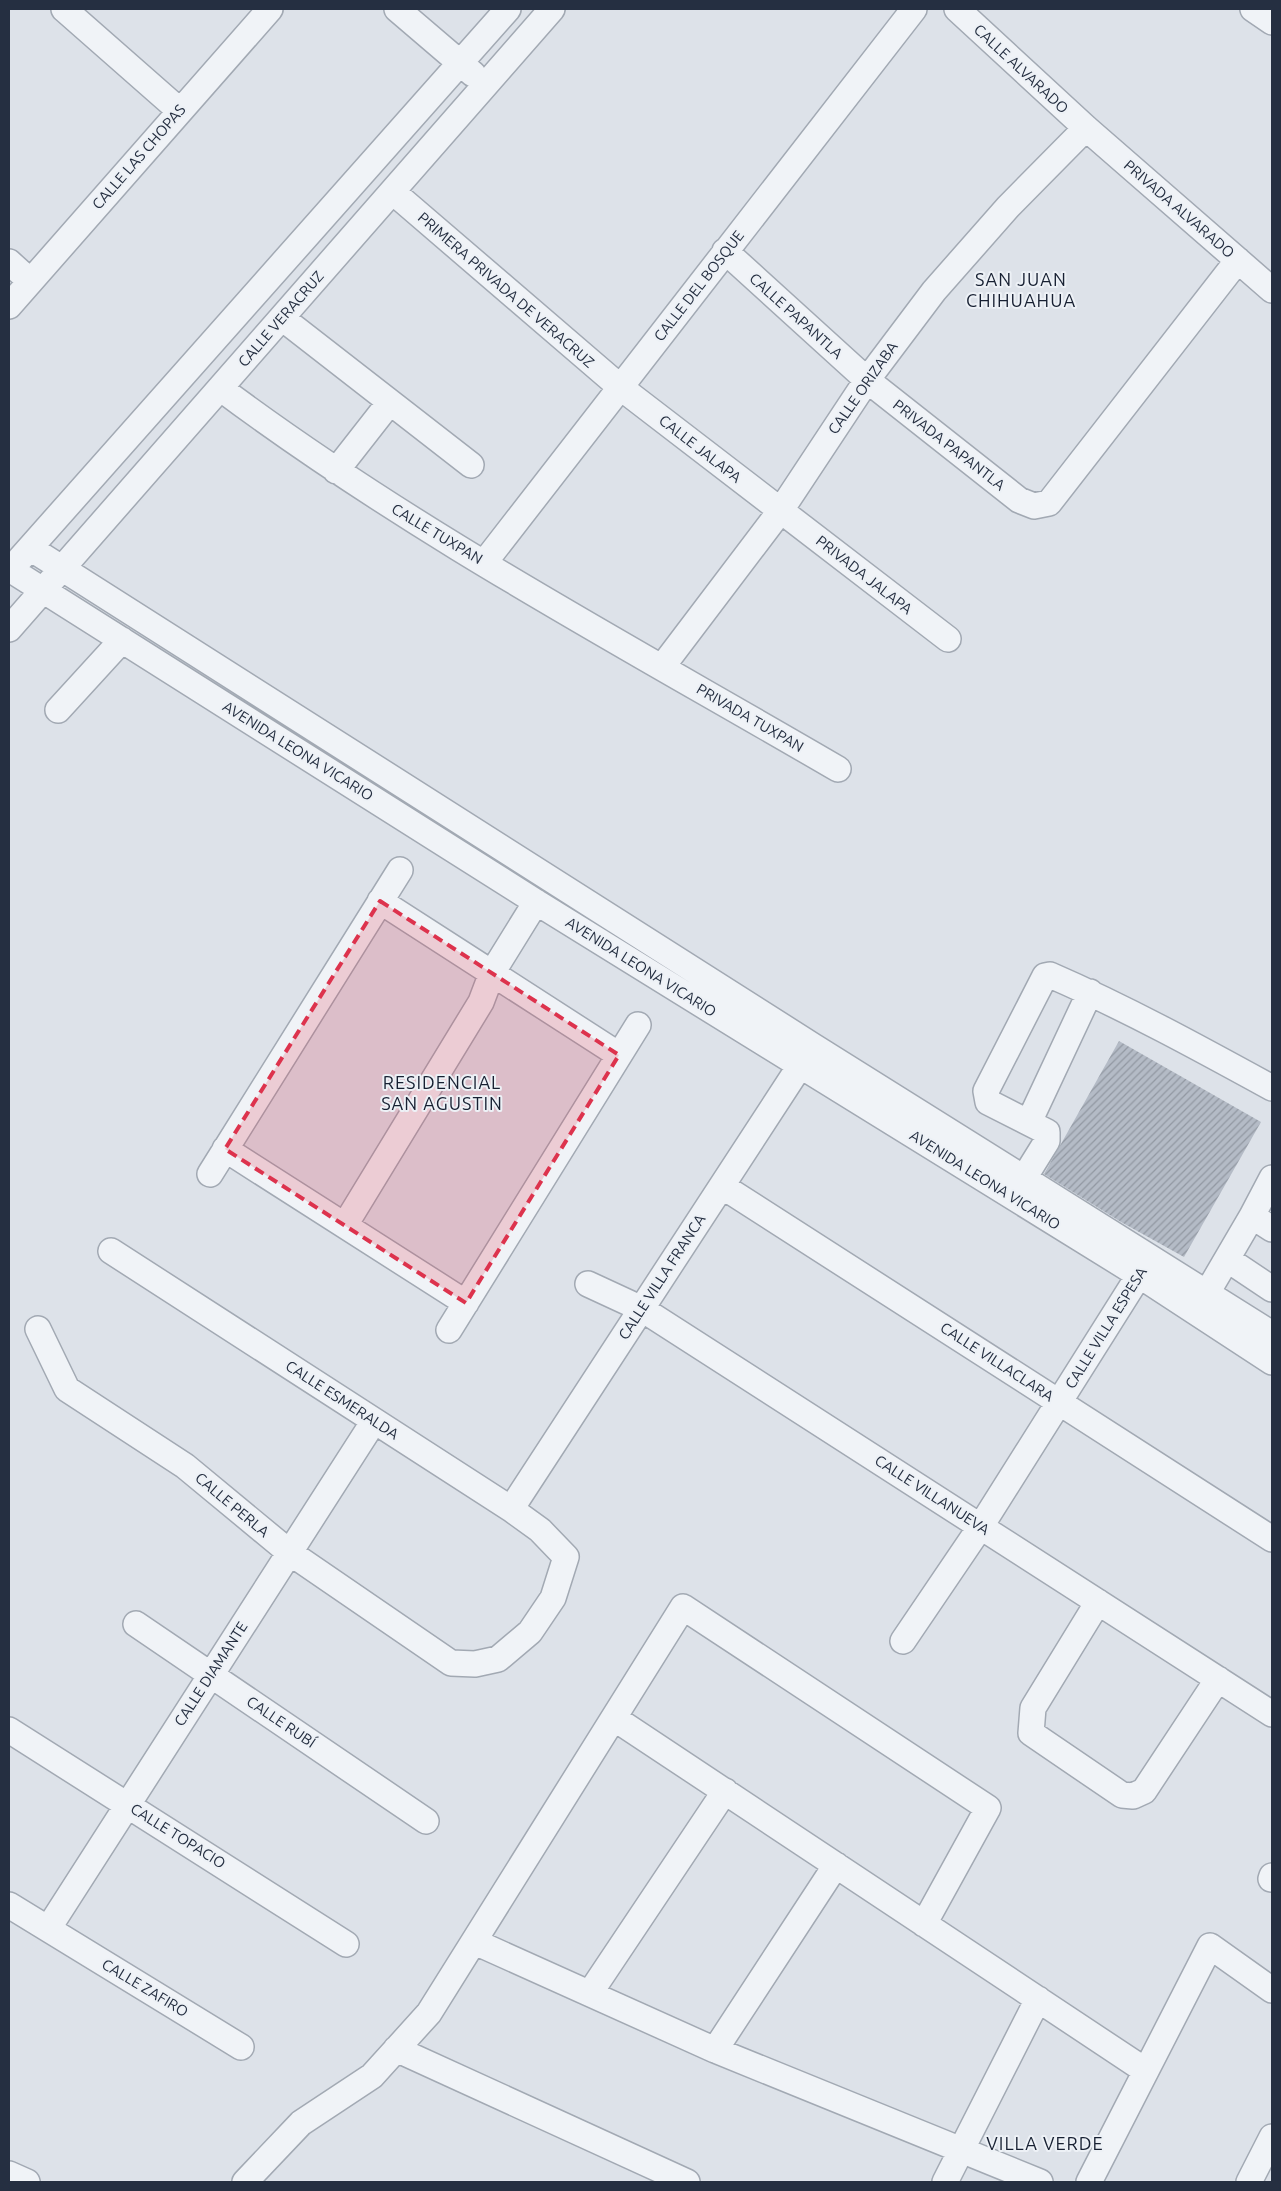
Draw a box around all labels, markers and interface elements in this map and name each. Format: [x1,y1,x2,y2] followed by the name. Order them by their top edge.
[971,21,1072,117] street label: CALLE ALVARADO
[89,101,189,213] street label: CALLE LAS CHOPAS
[1121,156,1238,261] street label: PRIVADA ALVARADO
[415,208,598,371] street label: PRIMERA PRIVADA DE VERACRUZ
[650,227,747,344] street label: CALLE DEL BOSQUE
[235,267,327,370] street label: CALLE VERACRUZ
[746,269,847,362] street label: CALLE PAPANTLA
[966,269,1076,310] district label: SAN JUAN CHIHUAHUA
[824,338,901,437] street label: CALLE ORIZABA
[890,396,1009,494] street label: PRIVADA PAPANTLA
[656,411,745,486] street label: CALLE JALAPA
[389,500,486,567] street label: CALLE TUXPAN
[813,532,916,618] street label: PRIVADA JALAPA
[694,680,807,755] street label: PRIVADA TUXPAN
[220,697,377,804] street label: AVENIDA LEONA VICARIO
[563,913,720,1020] street label: AVENIDA LEONA VICARIO
[381,1072,503,1113] district label: RESIDENCIAL SAN AGUSTIN
[907,1126,1064,1233] street label: AVENIDA LEONA VICARIO
[615,1211,709,1343] street label: CALLE VILLA FRANCA
[1061,1264,1150,1392] street label: CALLE VILLA ESPESA
[937,1319,1057,1405] street label: CALLE VILLACLARA
[283,1357,402,1443] street label: CALLE ESMERALDA
[872,1451,993,1538] street label: CALLE VILLANUEVA
[192,1469,273,1541] street label: CALLE PERLA
[171,1618,251,1729] street label: CALLE DIAMANTE
[244,1692,319,1751] street label: CALLE RUBÍ
[128,1800,229,1872] street label: CALLE TOPACIO
[99,1955,191,2020] street label: CALLE ZAFIRO
[986,2133,1104,2153] district label: VILLA VERDE

